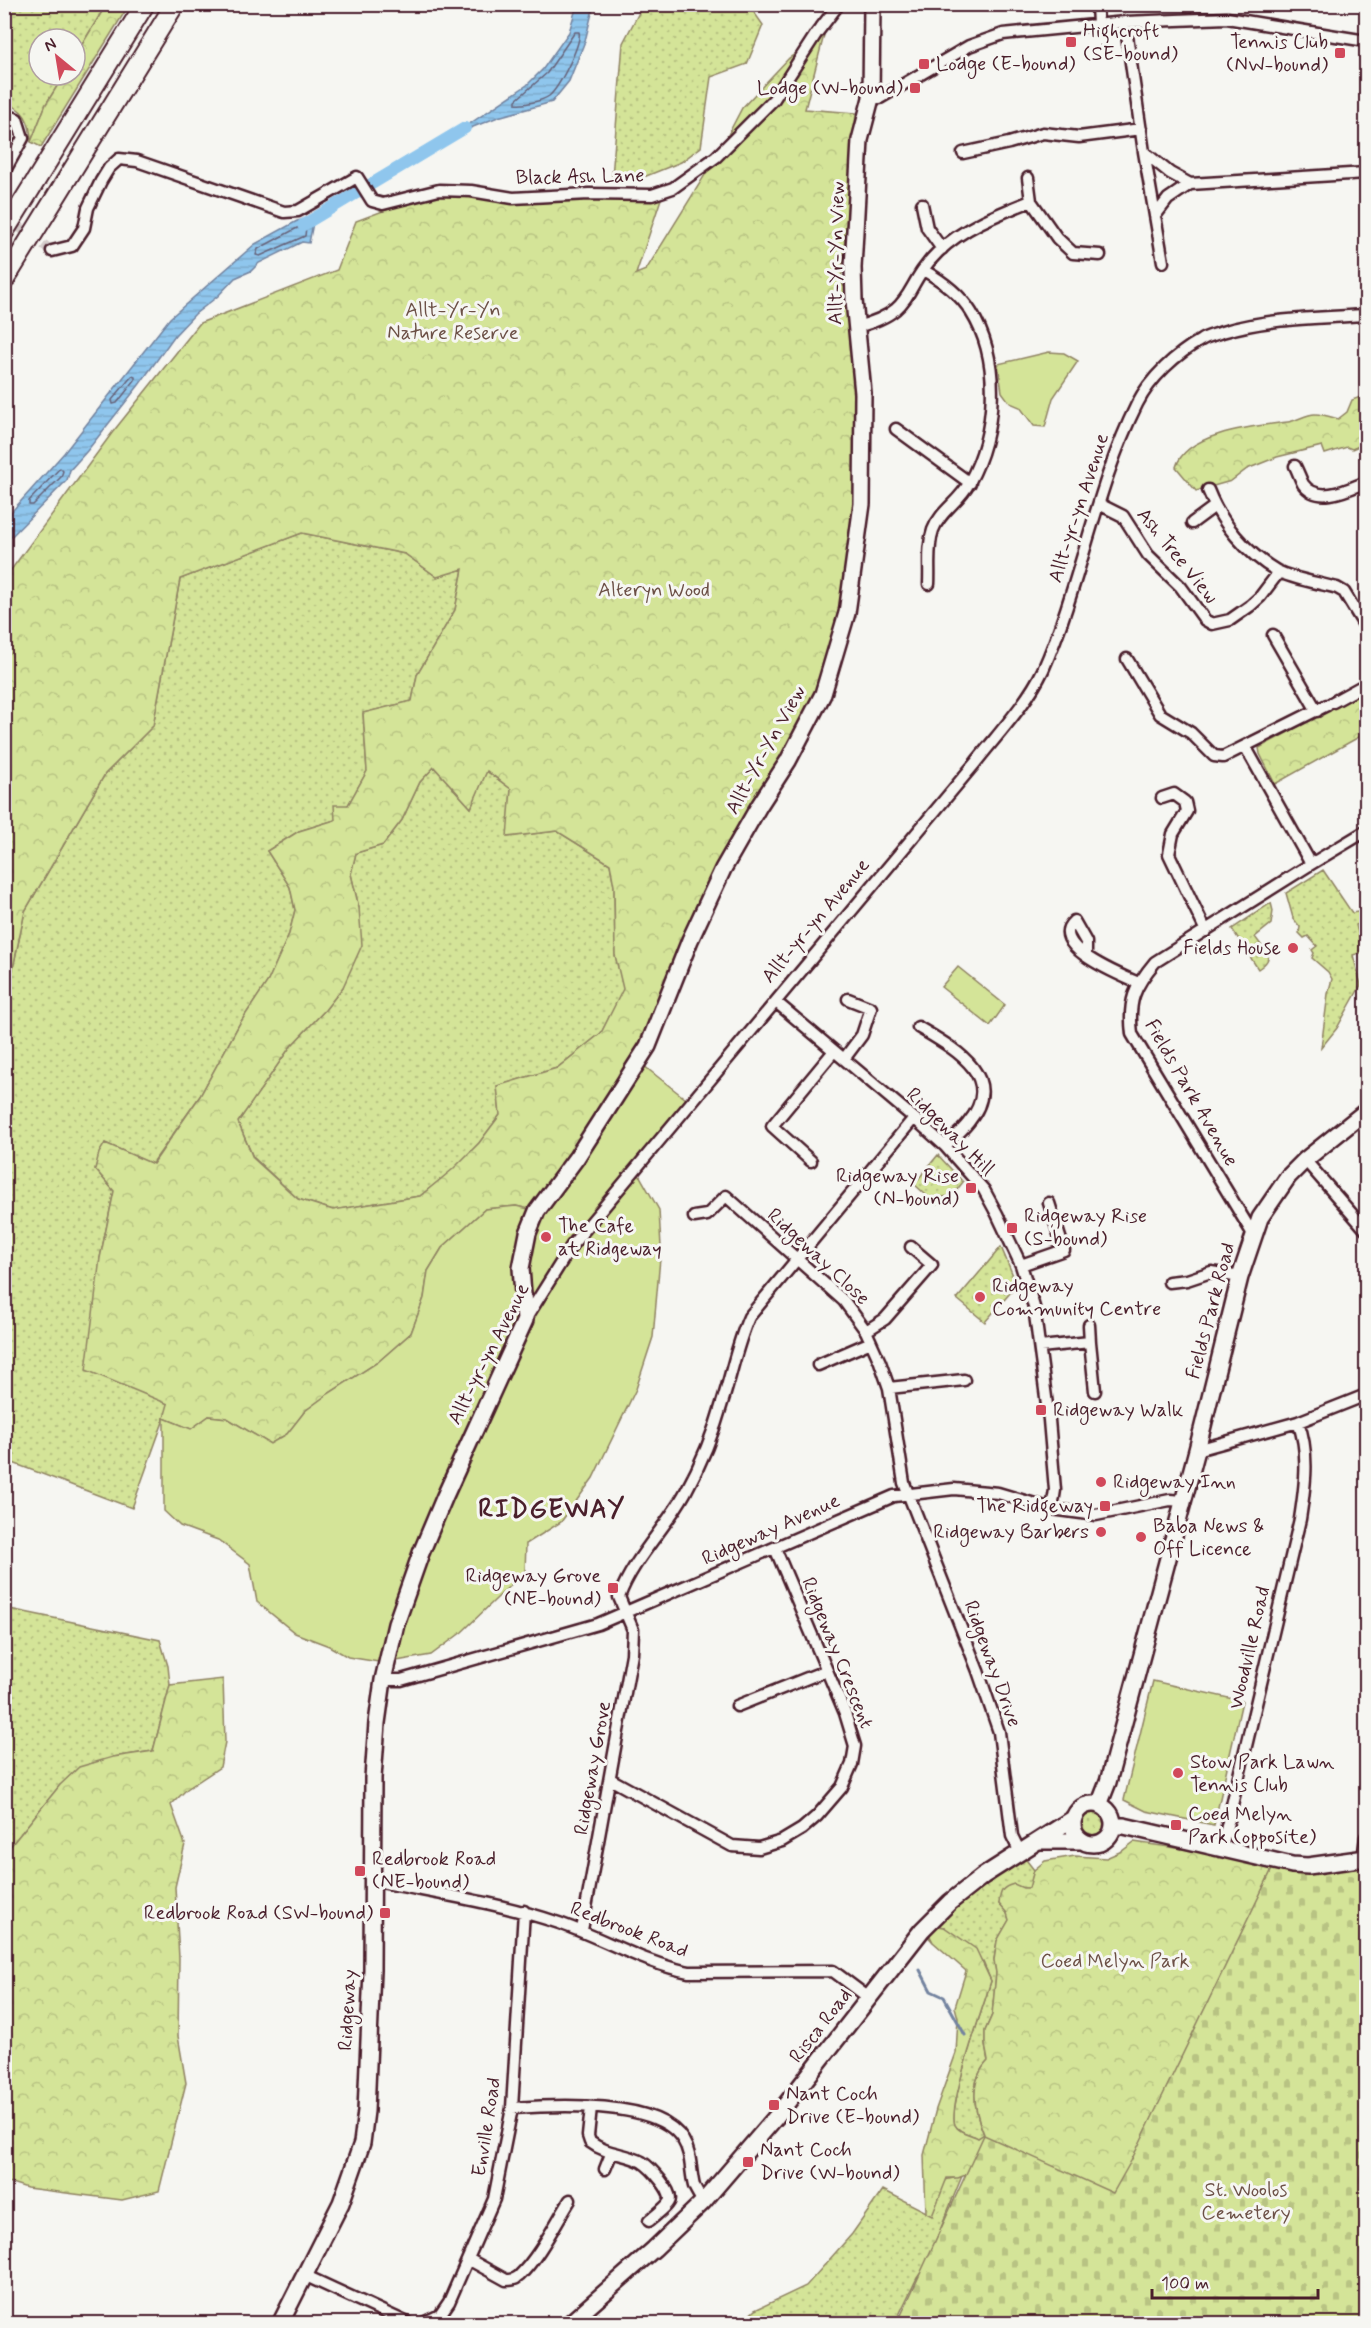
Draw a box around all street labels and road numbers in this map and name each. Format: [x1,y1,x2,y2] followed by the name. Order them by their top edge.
[515,162,645,192] street label: Black Ash Lane
[822,181,852,325] street label: Allt-Yr-Yn View
[1042,430,1116,586] street label: Allt-yr-yn Avenue
[1130,502,1224,610] street label: Ash Tree View
[719,681,813,819] street label: Allt-Yr-Yn View
[756,853,876,989] street label: Allt-yr-yn Avenue
[1138,1015,1244,1171] street label: Fields Park Avenue
[899,1082,1000,1183] street label: Ridgeway Hill
[760,1202,875,1312] street label: Ridgeway Close
[1180,1240,1242,1382] street label: Fields Park Road
[442,1278,536,1429] street label: Allt-yr-yn Avenue
[698,1487,845,1573] street label: Ridgeway Avenue
[793,1573,880,1733] street label: Ridgeway Crescent
[1223,1584,1277,1712] street label: Woodville Road
[956,1597,1027,1731] street label: Ridgeway Drive
[568,1699,619,1837] street label: Ridgeway Grove
[566,1895,692,1965] street label: Redbrook Road
[332,1969,365,2052] street label: Ridgeway
[783,1983,859,2069] street label: Risca Road
[466,2076,508,2178] street label: Enville Road

